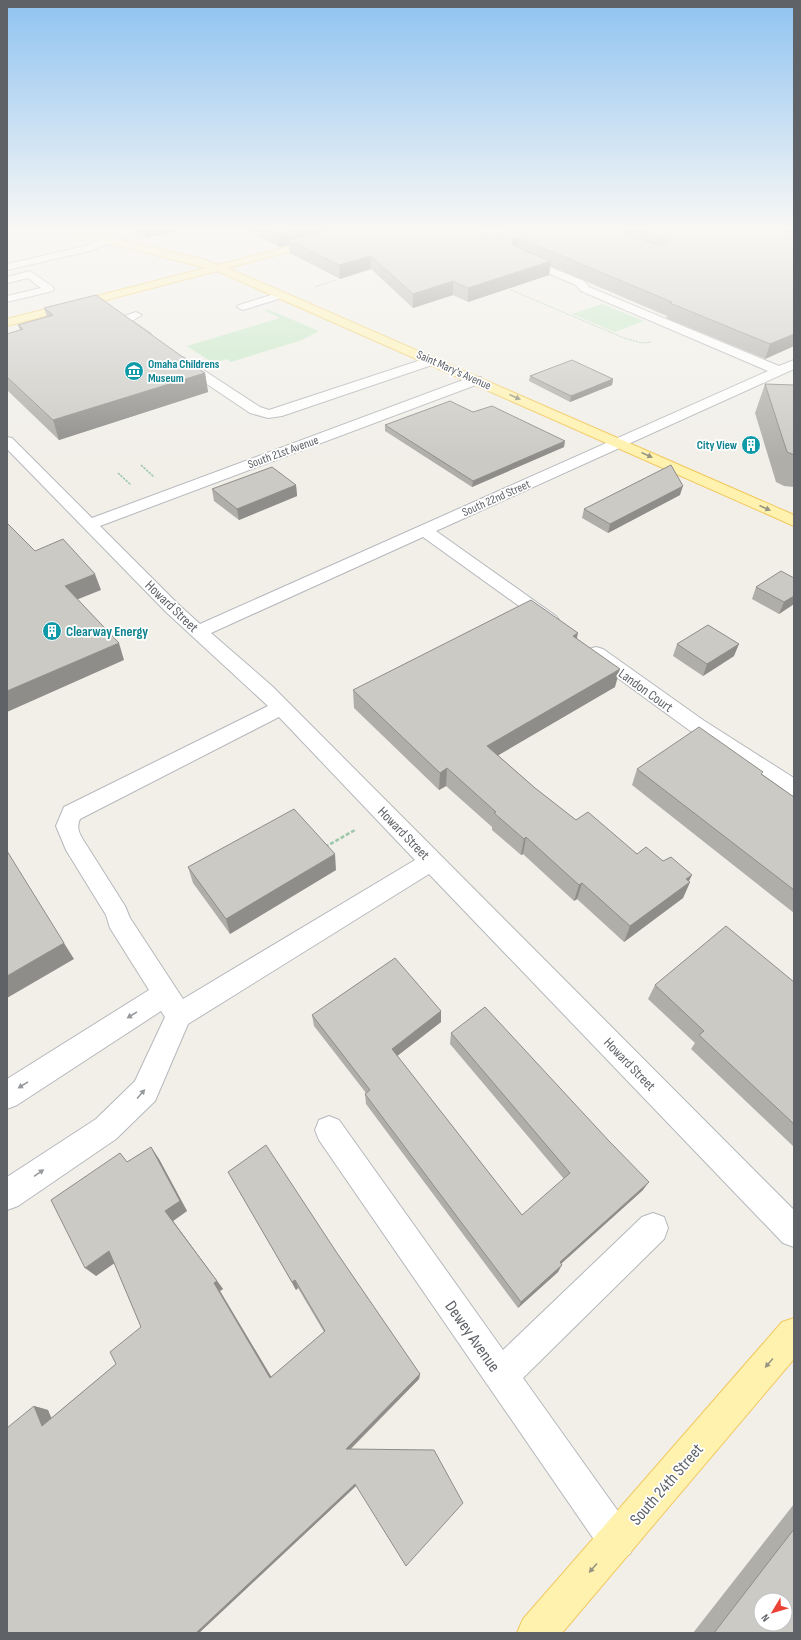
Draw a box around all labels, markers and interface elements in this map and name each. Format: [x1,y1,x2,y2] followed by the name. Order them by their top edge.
[414,347,494,394] street label: Saint Mary's Avenue
[148,357,220,386] place label: Omaha Childrens Museum
[123,360,145,382] museum icon: Omaha Childrens Museum
[509,394,520,400] one-way arrow
[246,433,321,472] street label: South 21st Avenue
[740,434,762,456] building icon: City View
[697,438,738,453] place label: City View
[641,453,653,459] one-way arrow
[460,477,533,520] street label: South 22nd Street
[760,505,771,511] one-way arrow
[142,577,202,636] street label: Howard Street
[41,620,63,642] building icon: Clearway Energy
[66,623,148,640] place label: Clearway Energy
[615,665,676,716] street label: Landon Court
[374,803,433,863] street label: Howard Street
[127,1011,137,1019] one-way arrow
[600,1034,659,1094] street label: Howard Street
[17,1081,29,1088] one-way arrow
[137,1088,146,1099] one-way arrow
[34,1169,45,1177] one-way arrow
[440,1297,504,1376] street label: Dewey Avenue
[764,1358,773,1369] one-way arrow
[626,1440,708,1530] street label: South 24th Street
[589,1564,598,1573] one-way arrow
[753,1592,793,1632] north arrow
[759,1611,772,1624] text: N

